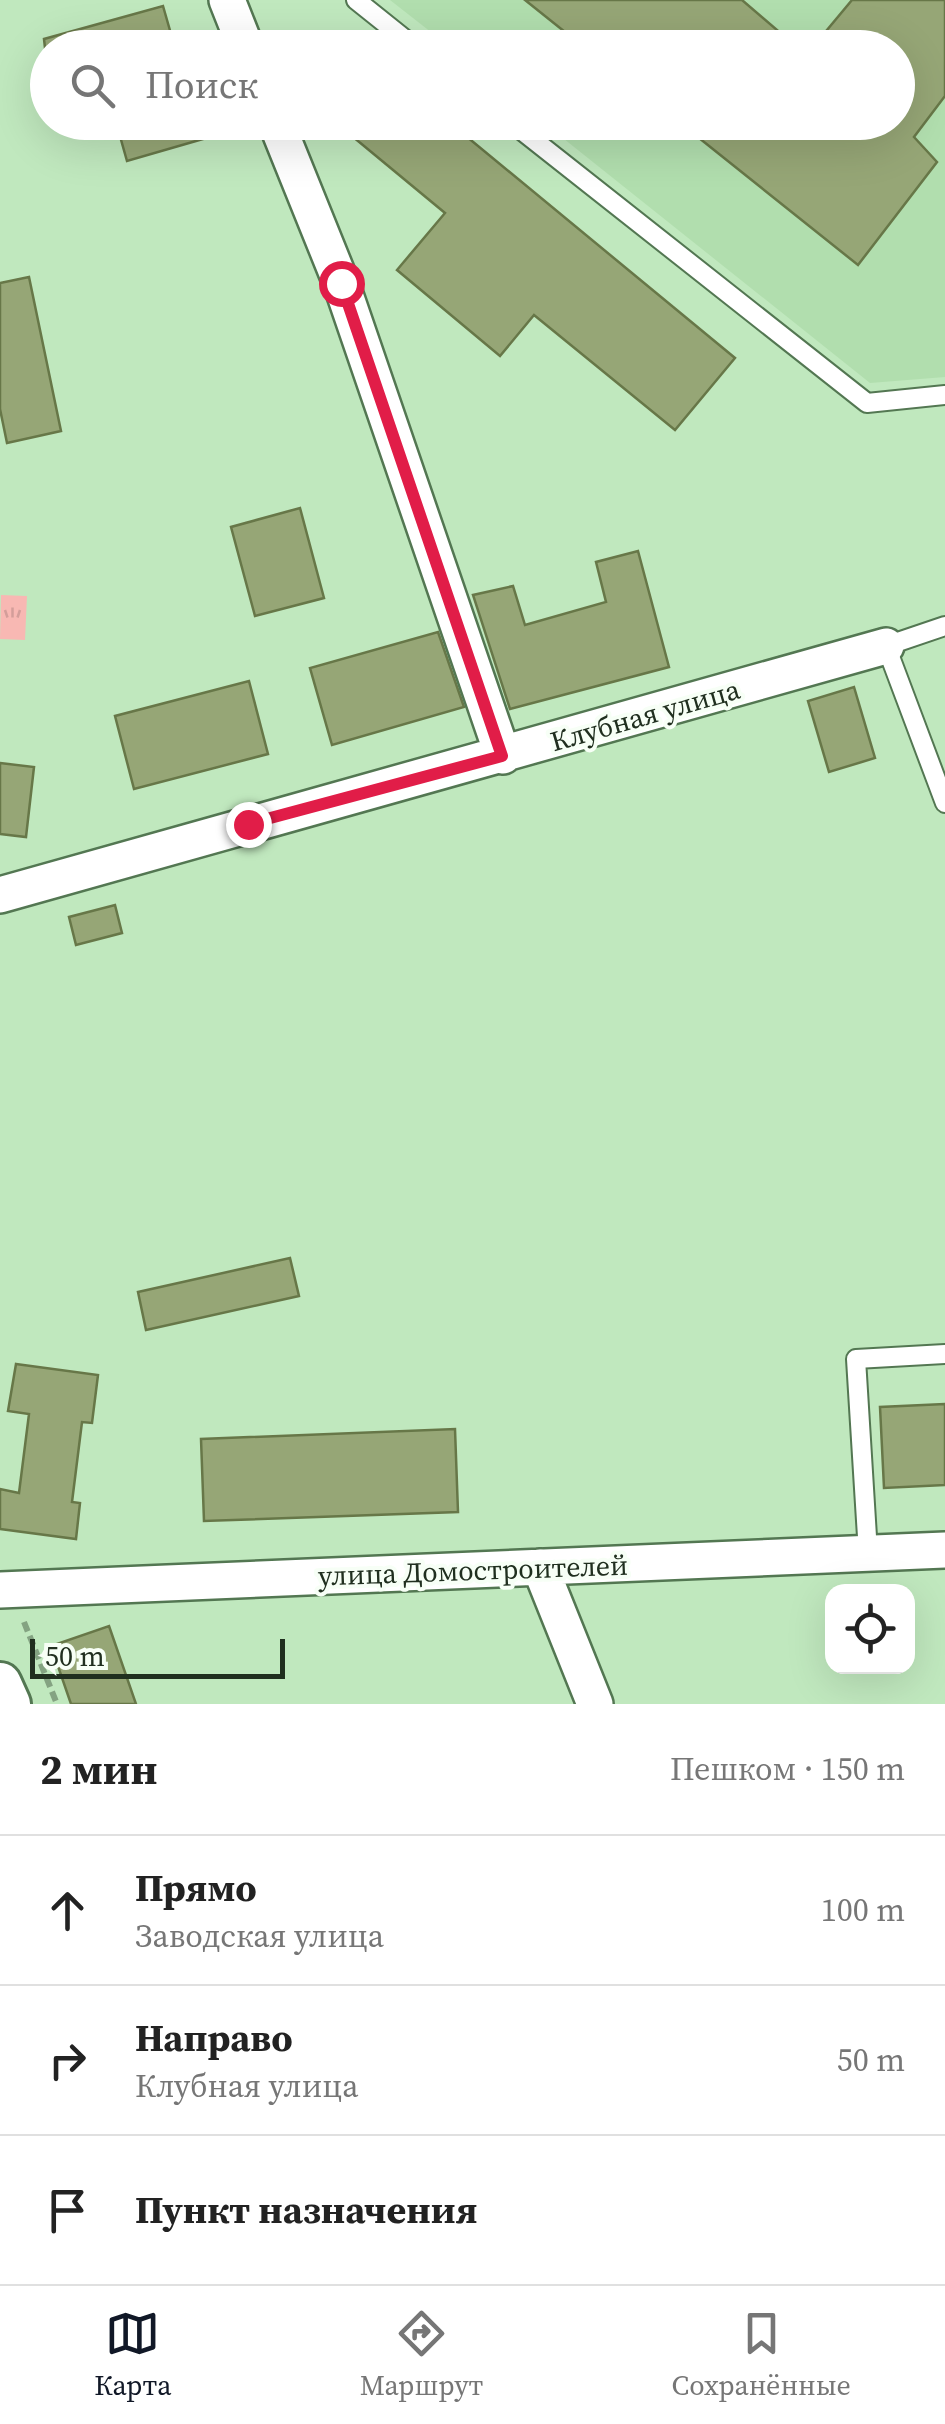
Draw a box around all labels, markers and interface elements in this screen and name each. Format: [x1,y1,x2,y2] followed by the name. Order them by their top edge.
[30,30,915,140] search box
[65,58,120,113] icon: search
[145,59,258,111] text: Поиск
[319,261,365,307] route start
[546,670,745,760] street label: Клубная улица
[226,802,272,848] route end
[317,1546,629,1594] street label: улица Домостроителей
[825,1584,915,1674] map controls
[825,1584,915,1674] button: locate
[30,1634,285,1678] scale bar
[45,1637,105,1675] text: 50 m
[40,1740,157,1798] text: 2 мин
[670,1747,905,1791] text: Пешком · 150 m
[135,1862,257,1914] text: Прямо
[40,1883,95,1938] icon: ahead
[821,1888,905,1932] text: 100 m
[135,1914,384,1958] text: Заводская улица
[135,2012,293,2064] text: Направо
[40,2033,95,2088] icon: right
[837,2038,905,2082] text: 50 m
[135,2064,359,2108] text: Клубная улица
[40,2183,95,2238] icon: arrive
[135,2184,477,2236] text: Пункт назначения
[94,2306,171,2404] tab: Карта
[360,2306,483,2404] tab: Маршрут
[672,2306,851,2404] tab: Сохранённые

